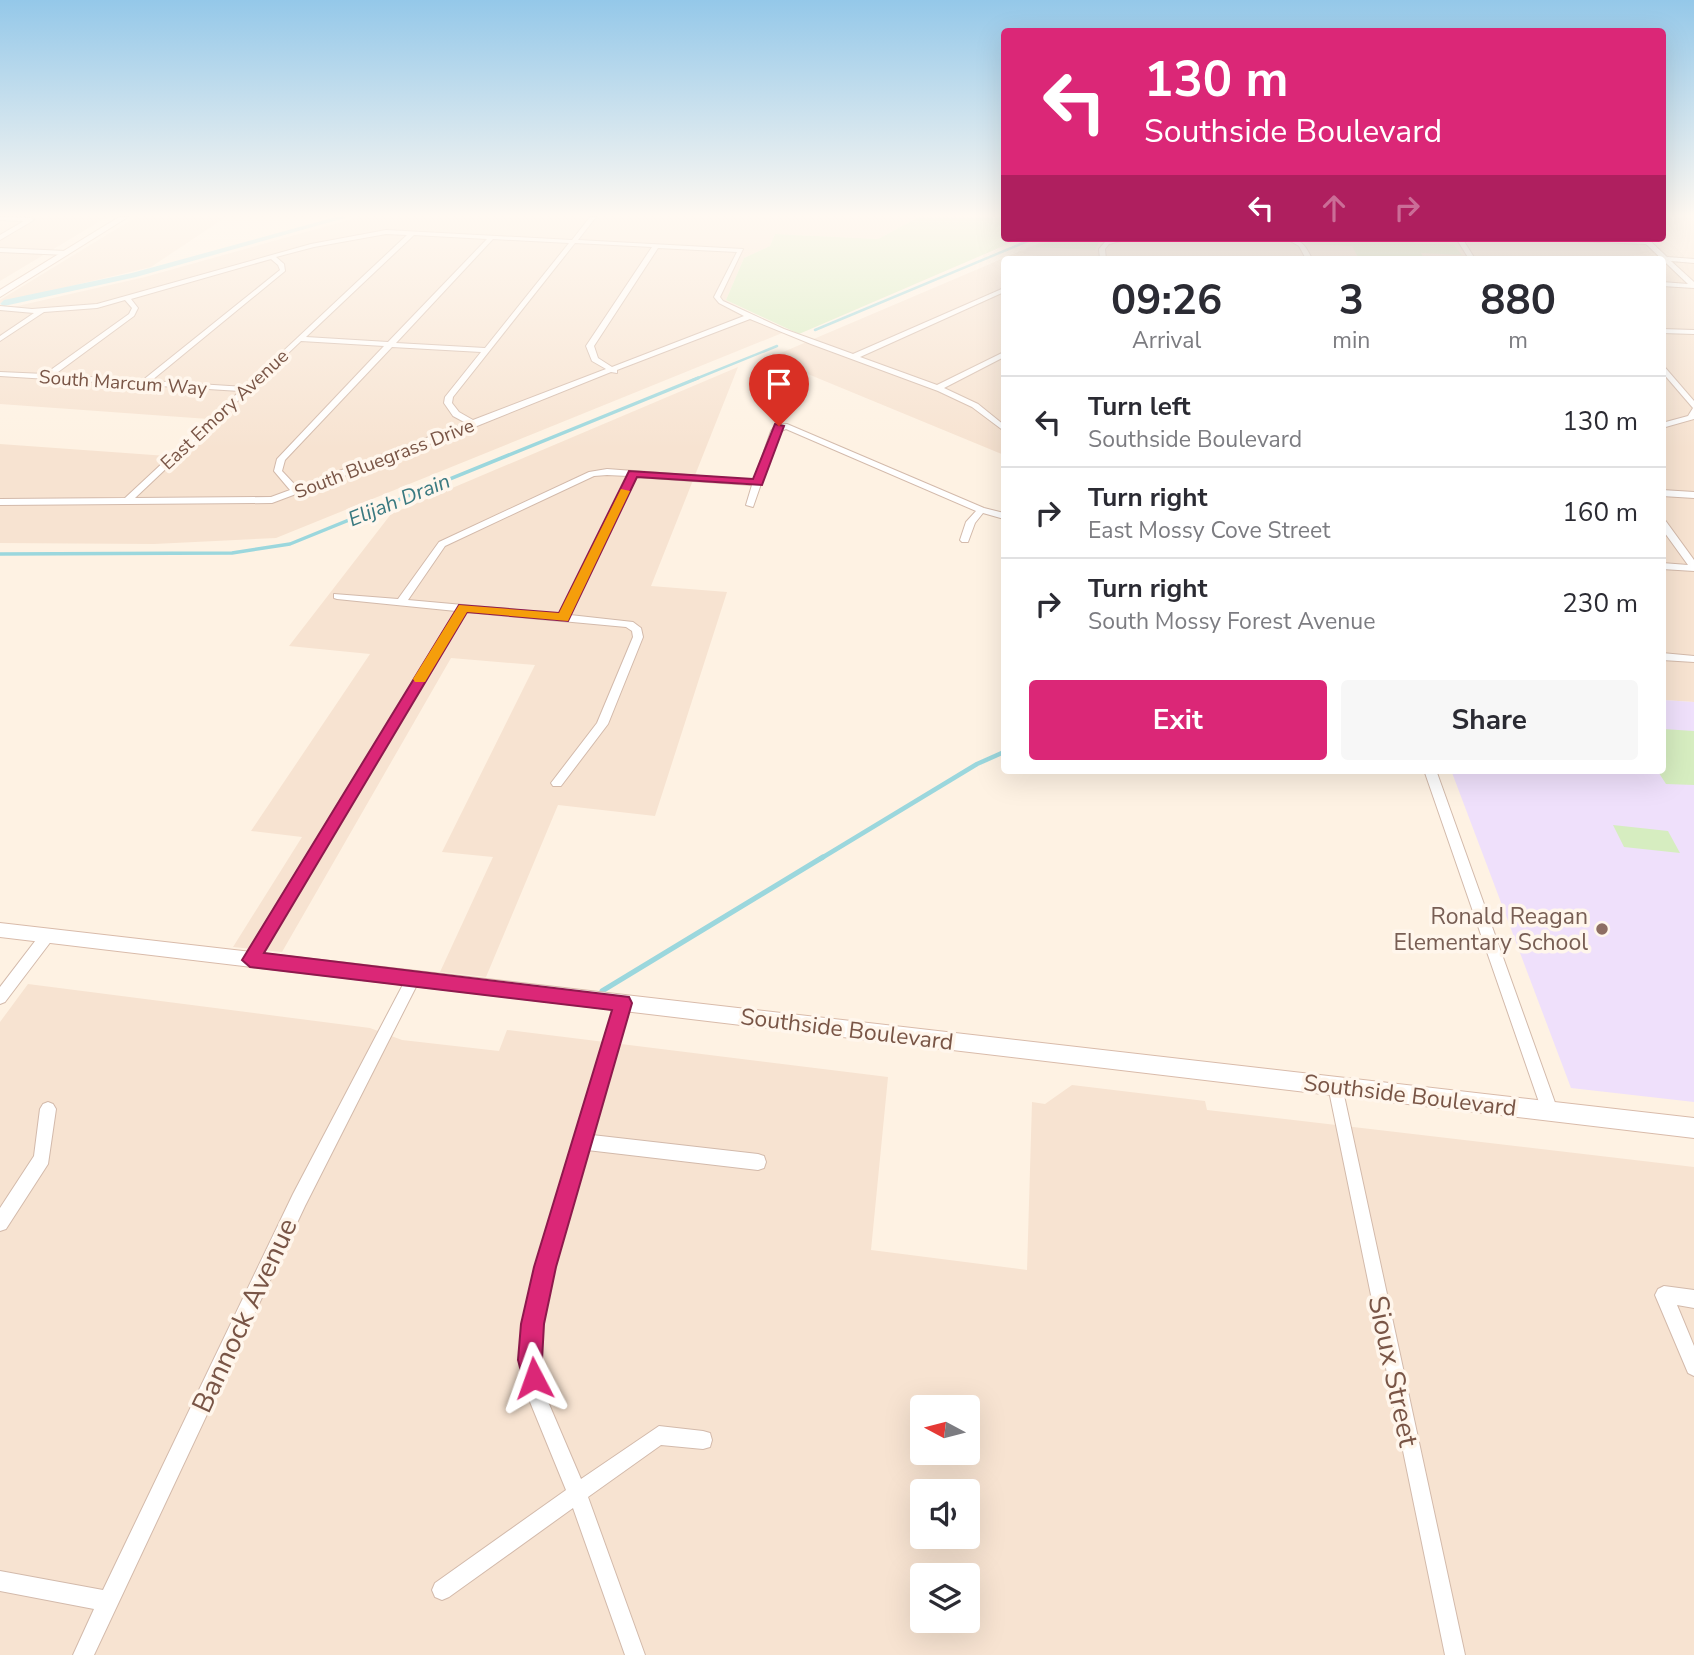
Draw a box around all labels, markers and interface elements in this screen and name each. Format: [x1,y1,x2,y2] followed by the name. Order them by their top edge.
[1144,46,1288,113] text: 130 m
[1029,56,1120,147] icon: left
[1144,110,1442,153] text: Southside Boulevard
[1242,189,1280,227] icon: left
[1315,189,1353,227] icon: ahead
[1388,189,1426,227] icon: right
[1111,272,1222,329] text: 09:26
[1339,272,1364,329] text: 3
[1480,272,1556,329] text: 880
[1132,325,1201,356] text: Arrival
[1332,325,1370,356] text: min
[1508,325,1528,356] text: m
[155,344,294,476] street label: East Emory Avenue
[749,354,809,426] pin
[38,364,208,402] street label: South Marcum Way
[760,365,798,403] icon: arrive
[1088,389,1191,424] text: Turn left
[1029,403,1067,441] icon: left
[1562,404,1638,439] text: 130 m
[291,413,478,505] street label: South Bluegrass Drive
[1088,424,1302,455] text: Southside Boulevard
[344,467,454,533] water label: Elijah Drain
[1088,480,1207,515] text: Turn right
[1029,494,1067,532] icon: right
[1562,495,1638,530] text: 160 m
[1088,515,1330,546] text: East Mossy Cove Street
[1088,571,1207,606] text: Turn right
[1029,585,1067,623] icon: right
[1562,586,1638,621] text: 230 m
[1088,606,1375,637] text: South Mossy Forest Avenue
[1029,680,1327,760] button: Exit
[1341,680,1638,760] button: Share
[1394,901,1588,958] place label: Ronald Reagan Elementary School
[1594,921,1610,937] marker: Ronald Reagan Elementary School
[739,1001,955,1058] street label: Southside Boulevard
[1302,1067,1518,1124] street label: Southside Boulevard
[183,1212,307,1419] street label: Bannock Avenue
[1359,1292,1428,1450] street label: Sioux Street
[497,1341,571,1415] position arrow
[910,1395,980,1465] north arrow
[910,1395,980,1633] map controls
[910,1479,980,1549] button: sound
[910,1563,980,1633] button: layers

